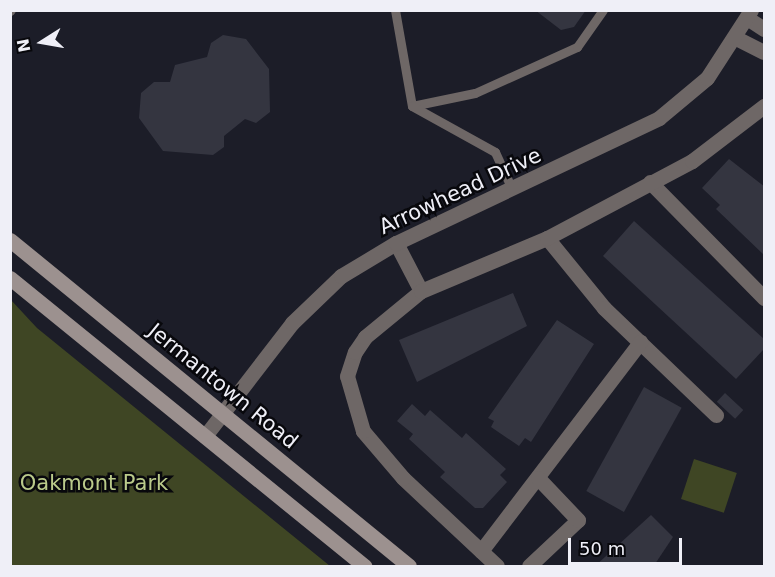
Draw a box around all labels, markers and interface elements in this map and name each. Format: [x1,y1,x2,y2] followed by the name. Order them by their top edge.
[12,12,72,72] north arrow
[13,37,34,54] text: N
[375,142,545,240] street label: Arrowhead Drive
[143,318,303,454] street label: Jermantown Road
[20,470,168,496] park label: Oakmont Park
[571,526,685,564] scale bar
[579,538,625,559] text: 50 m

